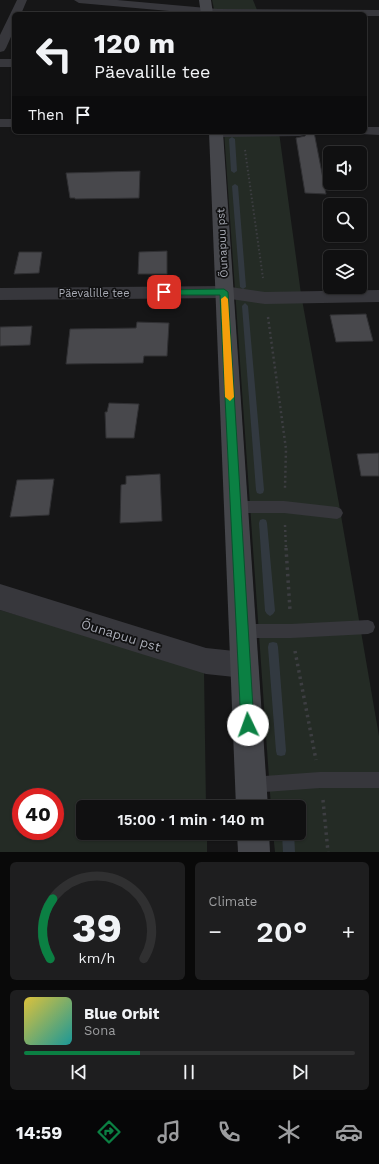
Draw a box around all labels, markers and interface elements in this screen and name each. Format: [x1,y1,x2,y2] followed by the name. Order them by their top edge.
[94,27,175,60] text: 120 m
[28,28,80,80] icon: left
[94,61,210,82] text: Päevalille tee
[72,104,94,126] icon: arrive
[28,106,64,124] text: Then
[323,146,367,294] map controls
[323,146,367,190] button: sound
[323,198,367,242] button: search
[213,208,231,278] street label: Õunapuu pst
[323,250,367,294] button: layers
[147,275,181,309] pin
[153,281,175,303] icon: arrive
[58,287,130,300] street label: Päevalille tee
[79,616,163,655] street label: Õunapuu pst
[227,704,269,746] position arrow
[12,788,64,840] speed limit sign: 40
[118,811,264,829] text: 15:00 · 1 min · 140 m
[209,894,257,909] text: Climate
[72,903,122,952] text: 39
[256,914,307,949] text: 20°
[209,919,222,944] text: −
[342,919,355,944] text: +
[79,950,116,966] text: km/h
[84,1005,159,1023] text: Blue Orbit
[84,1023,116,1038] text: Sona
[68,1061,90,1083] icon: previous
[178,1061,200,1083] icon: pause
[289,1061,311,1083] icon: next
[95,1118,123,1146] icon: directions
[155,1118,183,1146] icon: music
[215,1118,243,1146] icon: phone
[275,1118,303,1146] icon: climate
[335,1118,363,1146] icon: car
[16,1122,62,1143] text: 14:59

